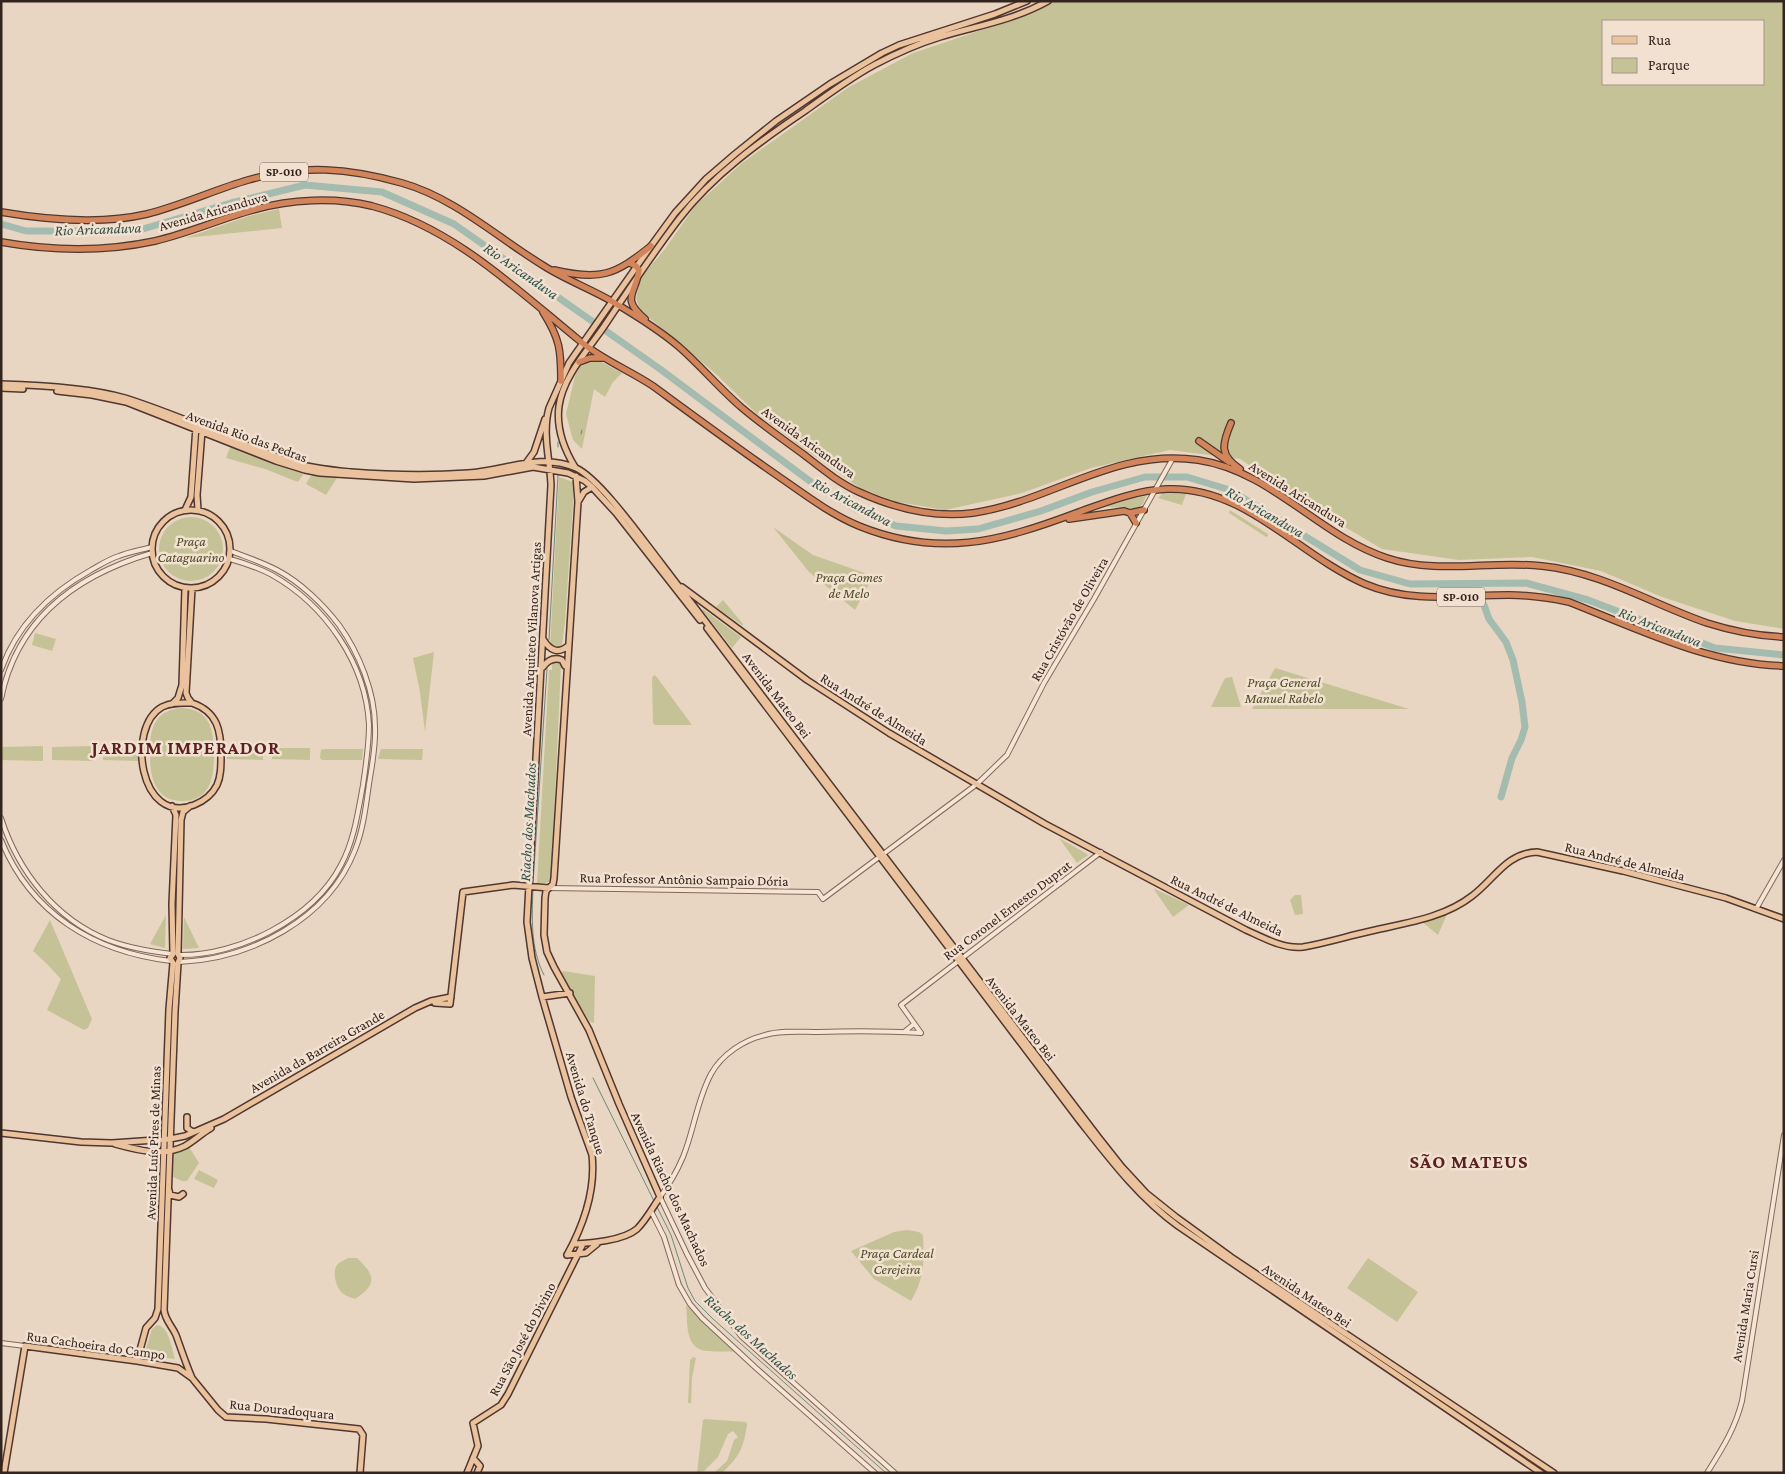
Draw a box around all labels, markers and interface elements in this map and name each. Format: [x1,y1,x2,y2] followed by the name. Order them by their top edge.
[1602,20,1765,85] legend
[1648,32,1671,48] text: Rua
[1648,57,1690,74] text: Parque
[260,162,308,182] road number: SP-010
[157,188,269,234] street label: Avenida Aricanduva
[54,219,142,239] water label: Rio Aricanduva
[481,239,561,303] water label: Rio Aricanduva
[759,403,859,482] street label: Avenida Aricanduva
[184,407,310,465] street label: Avenida Rio das Pedras
[1246,458,1350,531] street label: Avenida Aricanduva
[810,475,894,529] water label: Rio Aricanduva
[1223,483,1307,541] water label: Rio Aricanduva
[157,533,225,565] park label: Praça Cataguarino
[518,541,544,737] street label: Avenida Arquiteto Vilanova Artigas
[1027,554,1111,684] street label: Rua Cristóvão de Oliveira
[815,569,883,601] park label: Praça Gomes de Melo
[1437,588,1485,606] road number: SP-010
[1617,604,1703,650] water label: Rio Aricanduva
[739,649,815,741] street label: Avenida Mateo Bei
[818,670,931,749] street label: Rua André de Almeida
[1244,674,1323,706] park label: Praça General Manuel Rabelo
[89,737,281,758] district label: JARDIM IMPERADOR
[517,762,539,882] water label: Riacho dos Machados
[1563,838,1687,884] street label: Rua André de Almeida
[940,856,1075,964] street label: Rua Coronel Ernesto Duprat
[579,869,789,889] street label: Rua Professor Antônio Sampaio Dória
[1168,871,1286,939] street label: Rua André de Almeida
[983,972,1059,1064] street label: Avenida Mateo Bei
[247,1006,387,1096] street label: Avenida da Barreira Grande
[563,1050,609,1156] street label: Avenida do Tanque
[142,1066,164,1220] street label: Avenida Luís Pires de Minas
[628,1109,714,1269] street label: Avenida Riacho dos Machados
[1410,1151,1528,1172] district label: SÃO MATEUS
[860,1245,934,1278] park label: Praça Cardeal Cerejeira
[1728,1248,1762,1363] street label: Avenida Maria Cursi
[1260,1259,1355,1331] street label: Avenida Mateo Bei
[485,1279,559,1399] street label: Rua São José do Divino
[701,1291,801,1383] water label: Riacho dos Machados
[26,1327,166,1363] street label: Rua Cachoeira do Campo
[229,1396,336,1423] street label: Rua Douradoquara

